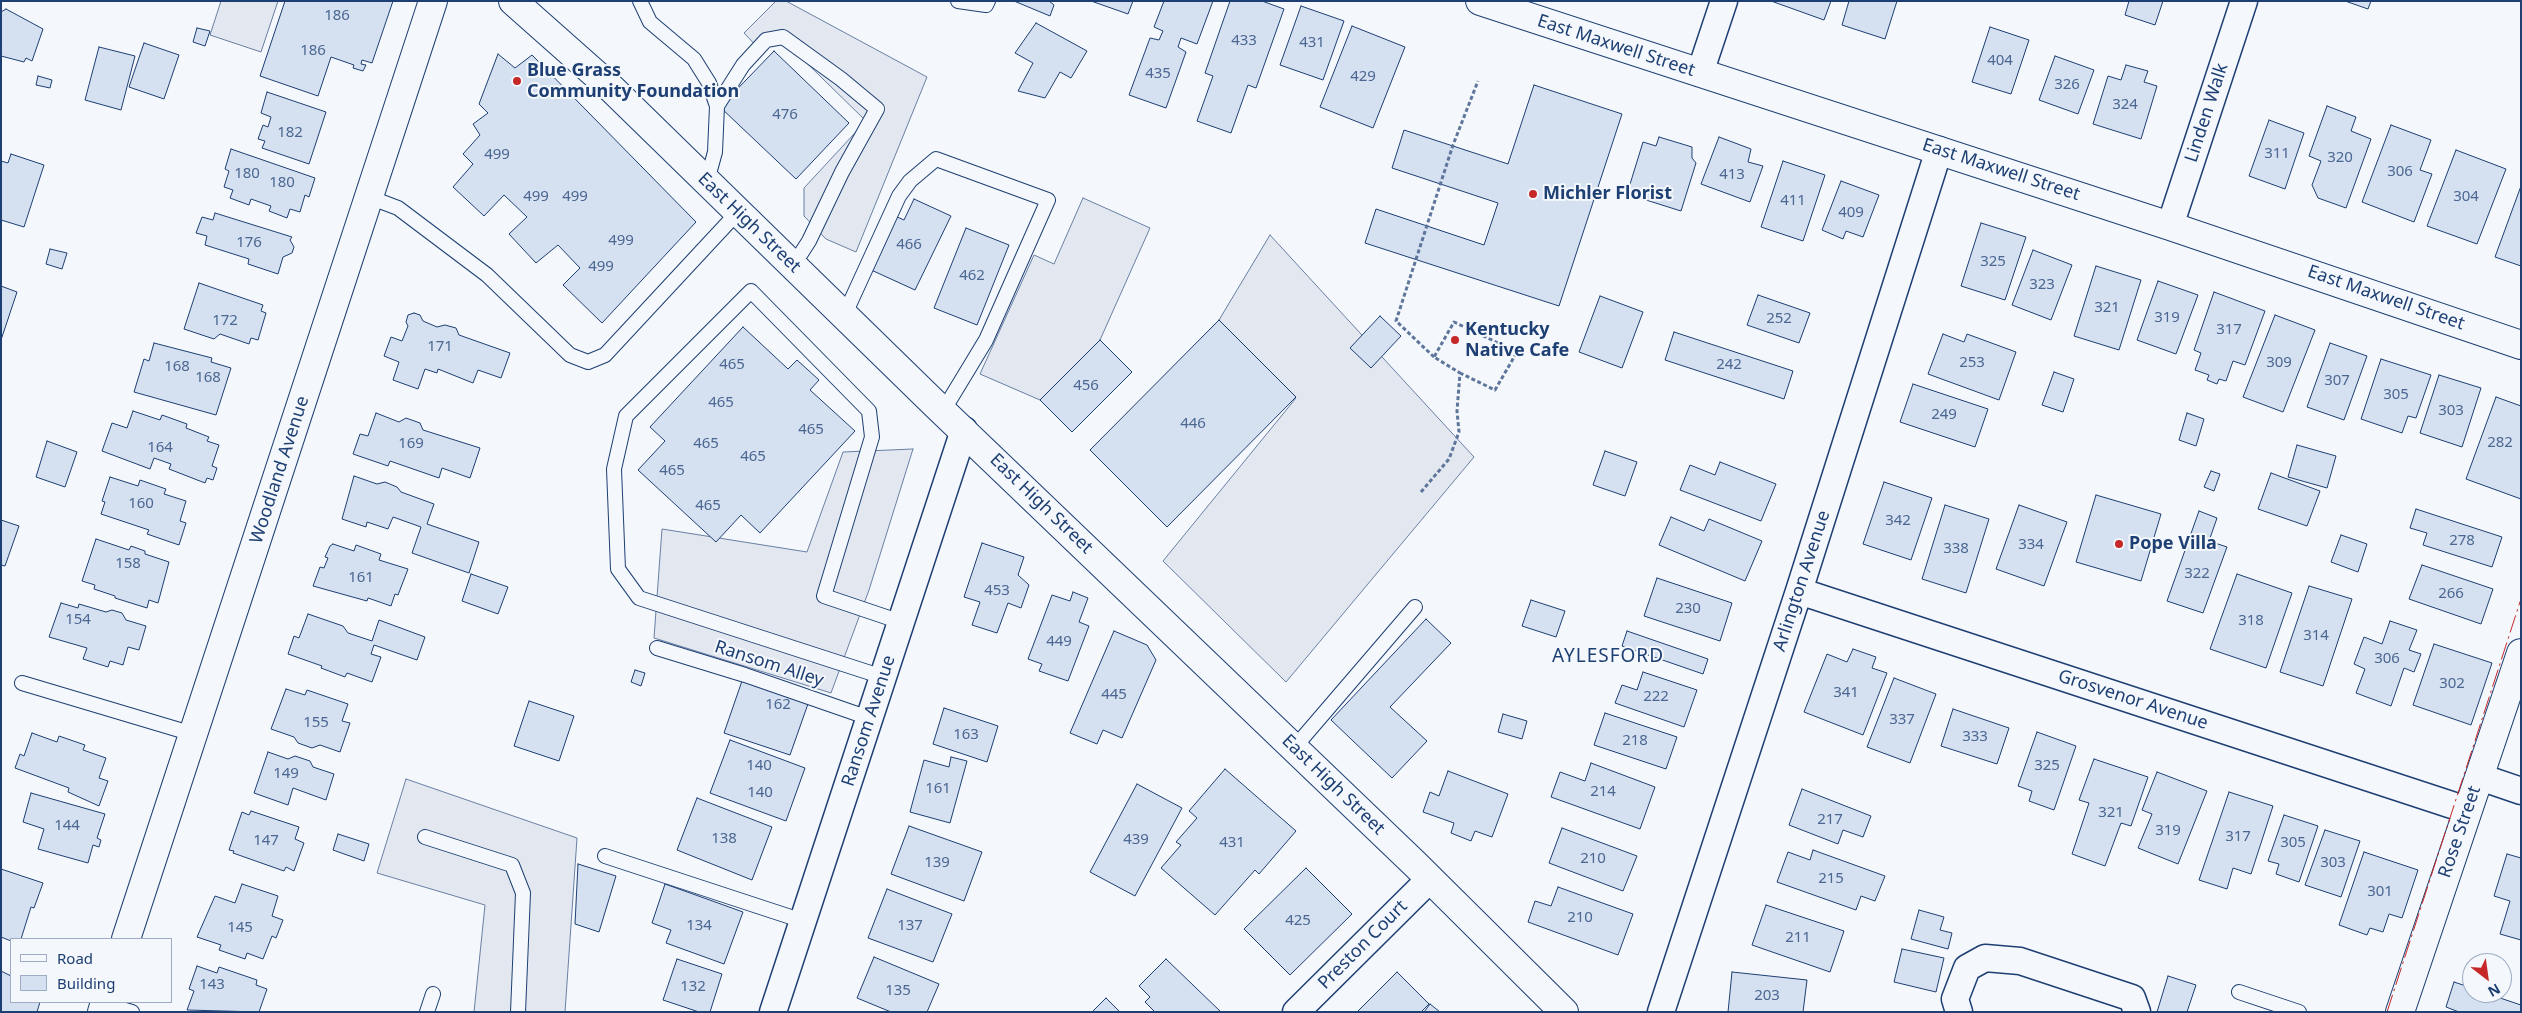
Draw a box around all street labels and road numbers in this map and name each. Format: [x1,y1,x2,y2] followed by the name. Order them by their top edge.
[1534,10,1698,82] street label: East Maxwell Street
[2181,61,2233,165] street label: Linden Walk
[1919,134,2083,206] street label: East Maxwell Street
[693,168,805,278] street label: East High Street
[2305,261,2467,335] street label: East Maxwell Street
[246,393,314,547] street label: Woodland Avenue
[985,449,1097,559] street label: East High Street
[1769,508,1835,654] street label: Arlington Avenue
[712,636,826,692] street label: Ransom Alley
[838,653,900,789] street label: Ransom Avenue
[2055,666,2211,734] street label: Grosvenor Avenue
[1277,730,1389,840] street label: East High Street
[2434,783,2486,881] street label: Rose Street
[1314,896,1412,994] street label: Preston Court

